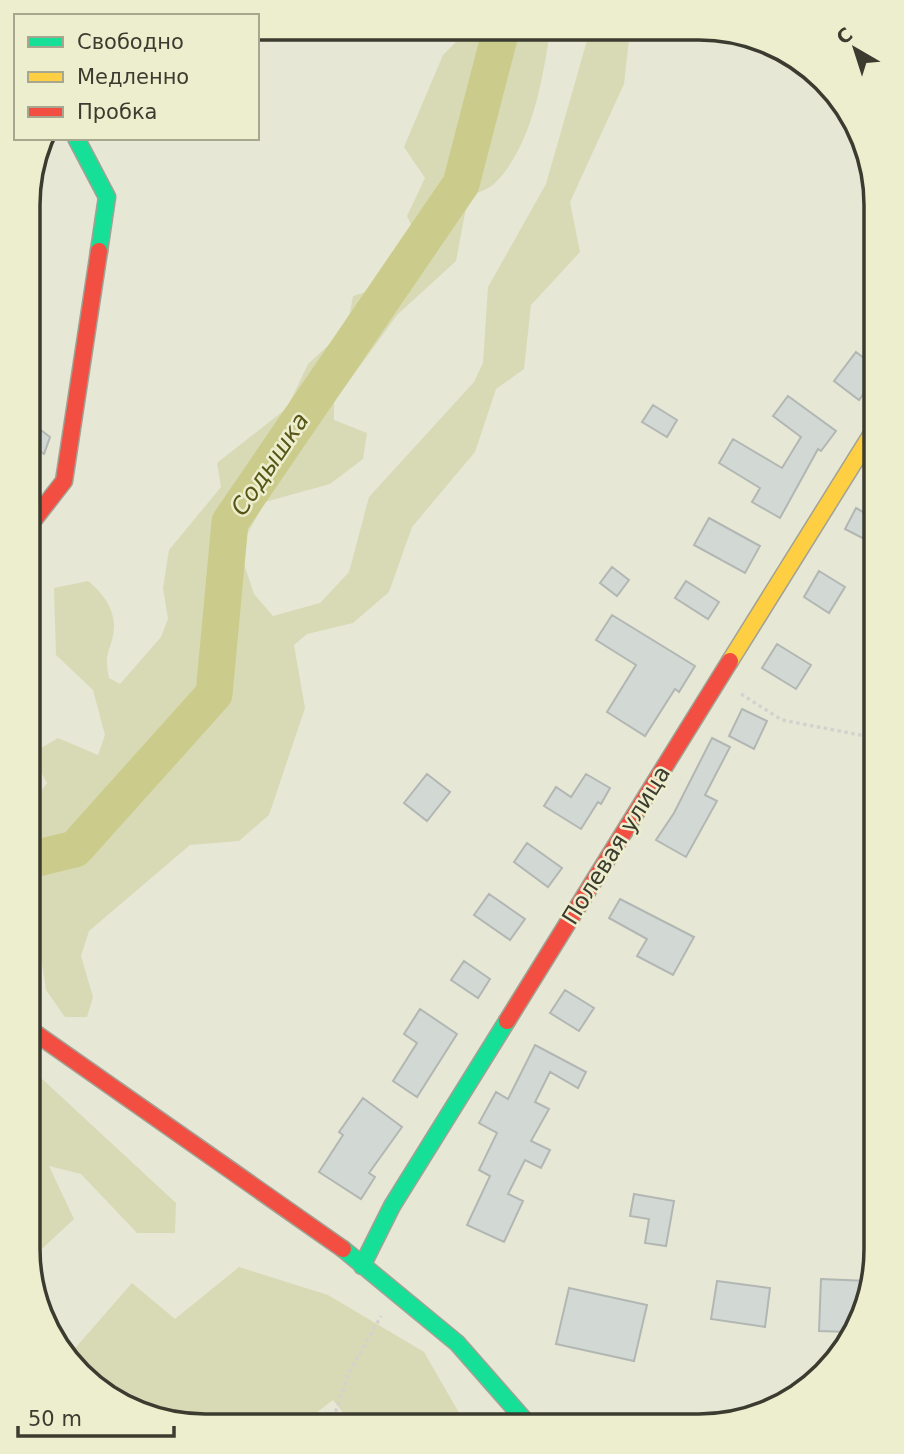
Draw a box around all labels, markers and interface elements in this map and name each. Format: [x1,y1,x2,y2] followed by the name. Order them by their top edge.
[14,14,259,140] legend
[820,14,890,84] north arrow
[832,23,857,49] text: С
[77,30,184,54] text: Свободно
[77,65,189,89] text: Медленно
[77,100,157,124] text: Пробка
[225,407,315,521] water label: Содышка
[557,761,675,929] street label: Полевая улица
[18,1394,173,1438] scale bar
[28,1407,82,1431] text: 50 m

